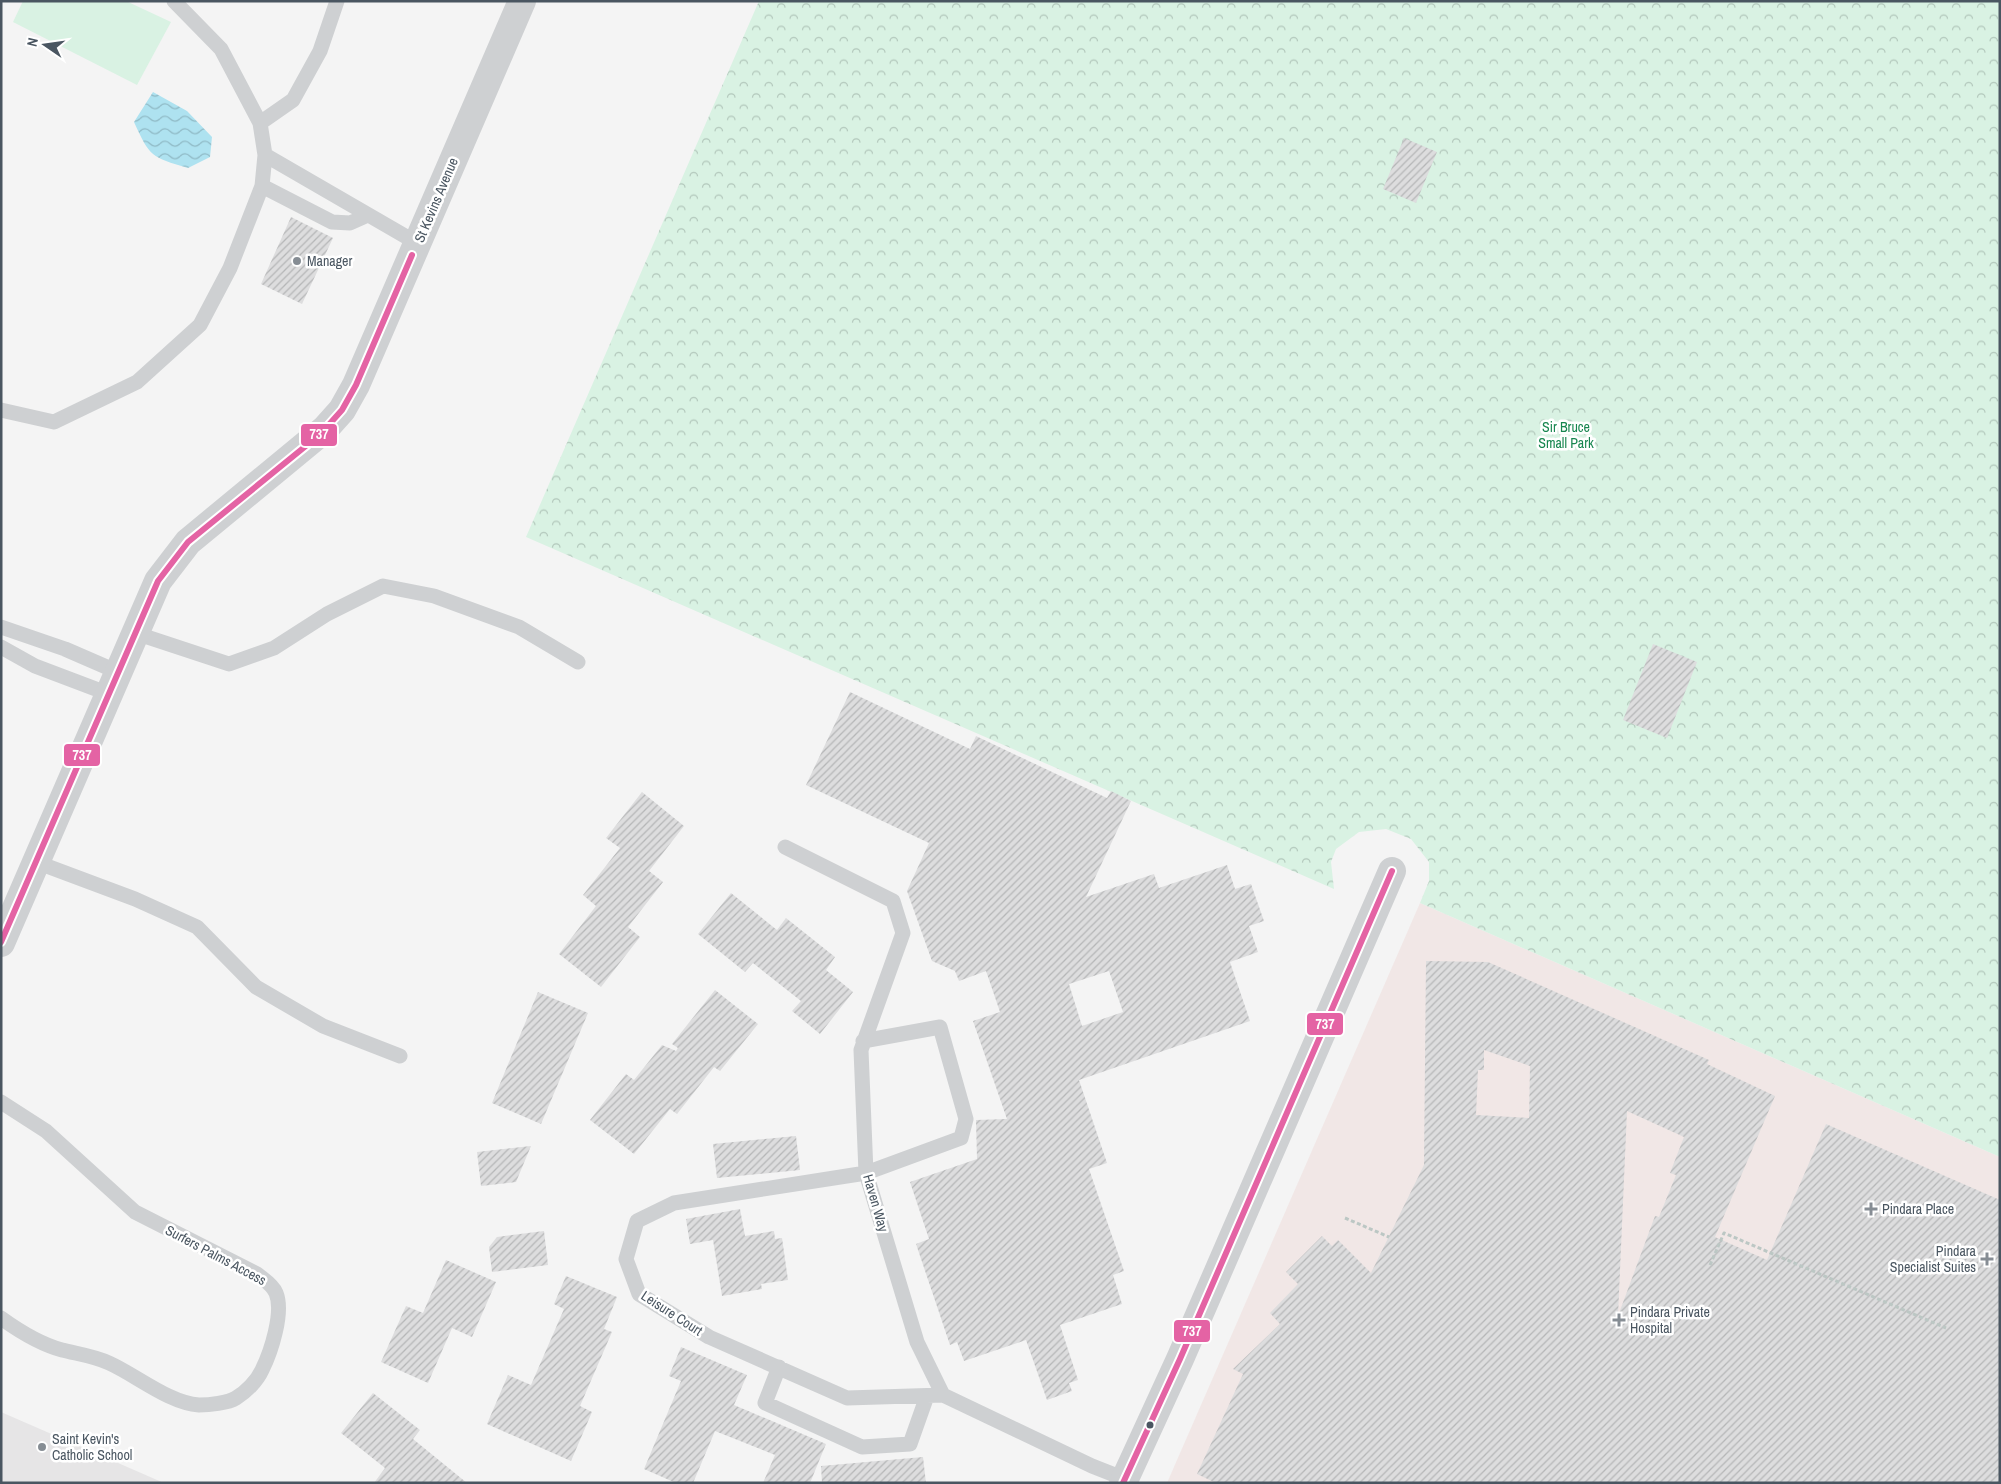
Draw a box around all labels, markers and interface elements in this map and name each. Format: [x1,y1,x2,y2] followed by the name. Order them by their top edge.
[20,20,70,70] north arrow
[23,36,42,48] text: N
[410,155,462,245] street label: St Kevins Avenue
[307,252,352,270] place label: Manager
[291,255,303,267] marker: Manager
[1538,418,1594,452] park label: Sir Bruce Small Park
[300,423,338,447] line badge: 737
[309,425,329,443] text: 737
[63,743,101,767] line badge: 737
[72,746,92,764] text: 737
[1306,1012,1344,1036] line badge: 737
[1315,1015,1335,1033] text: 737
[859,1172,893,1234] street label: Haven Way
[1882,1200,1954,1218] place label: Pindara Place
[1864,1202,1878,1216] marker: Pindara Place
[162,1221,270,1289] street label: Surfers Palms Access
[1890,1242,1977,1276] place label: Pindara Specialist Suites
[1980,1252,1994,1266] marker: Pindara Specialist Suites
[638,1287,706,1339] street label: Leisure Court
[1630,1303,1710,1337] place label: Pindara Private Hospital
[1612,1313,1626,1327] marker: Pindara Private Hospital
[1173,1319,1211,1343] line badge: 737
[1182,1322,1202,1340] text: 737
[1145,1420,1155,1430] unlabelled marker
[52,1430,132,1464] place label: Saint Kevin's Catholic School
[36,1441,48,1453] marker: Saint Kevin's Catholic School

